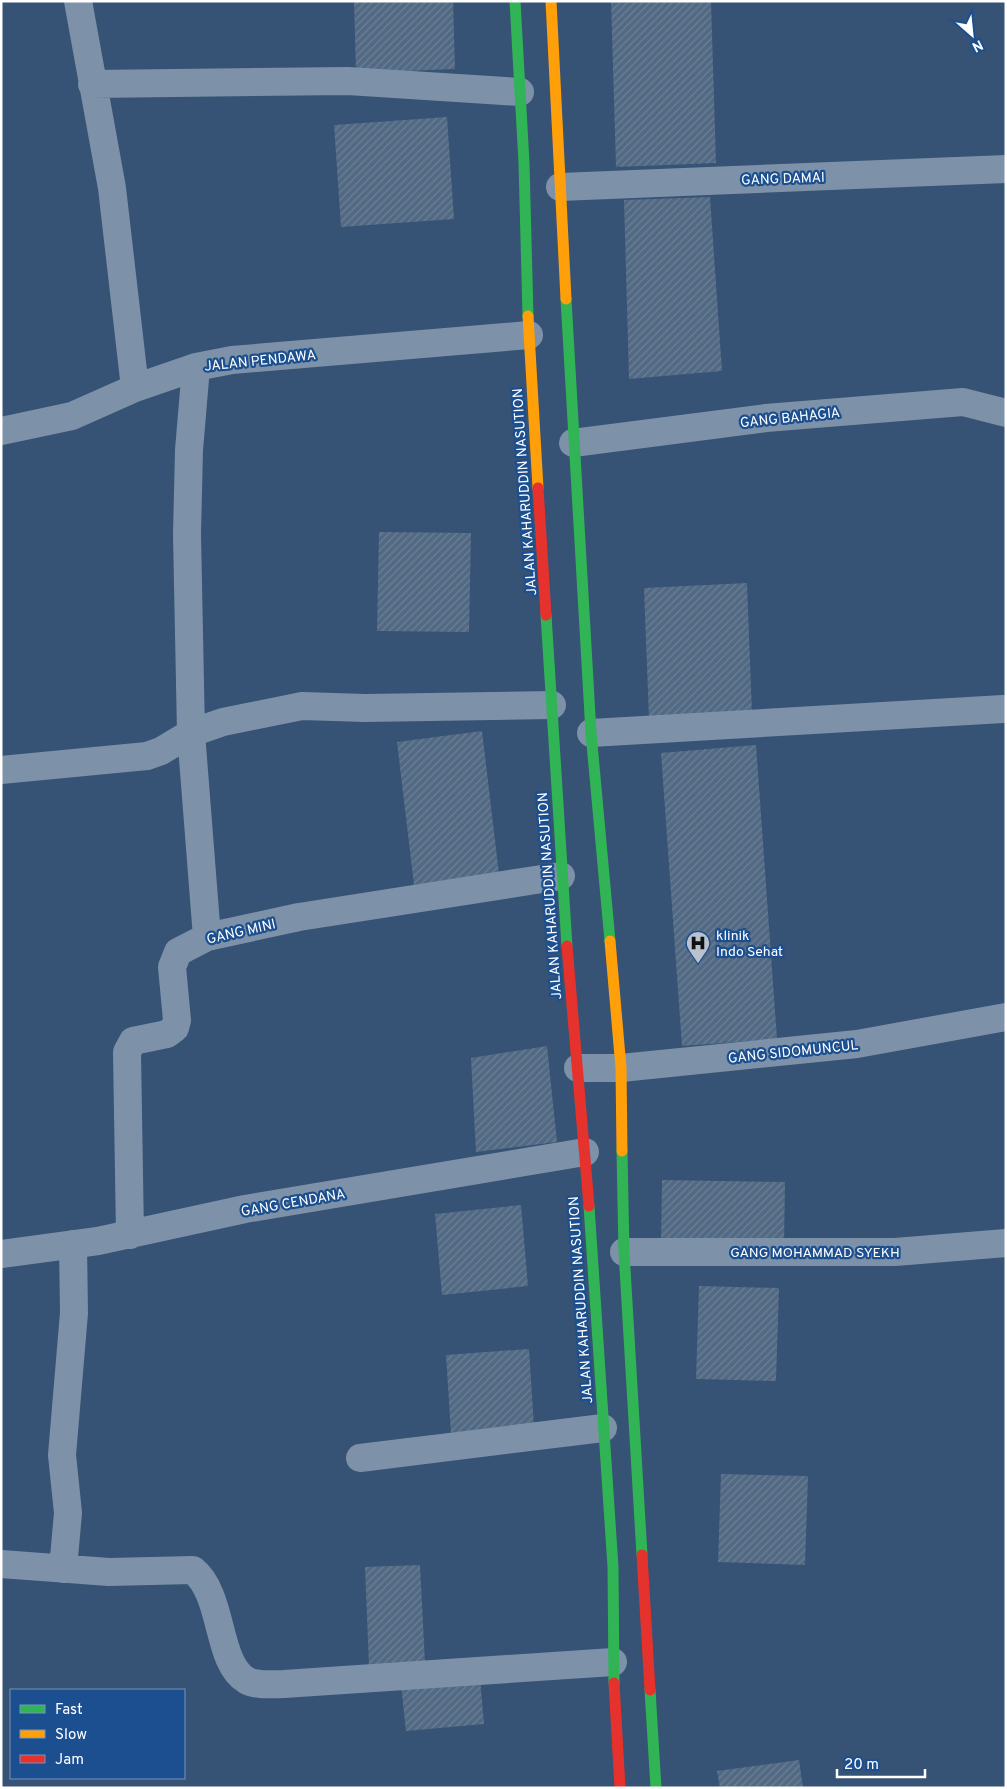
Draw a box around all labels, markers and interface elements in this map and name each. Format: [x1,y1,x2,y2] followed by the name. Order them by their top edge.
[947,10,997,60] north arrow
[969,35,986,55] text: N
[741,170,825,189] street label: GANG DAMAI
[203,347,317,376] street label: JALAN PENDAWA
[510,388,541,596] street label: JALAN KAHARUDDIN NASUTION
[739,405,841,432] street label: GANG BAHAGIA
[535,792,566,1000] street label: JALAN KAHARUDDIN NASUTION
[205,916,278,949] street label: GANG MINI
[716,928,783,961] place label: klinik Indo Sehat
[685,930,711,964] hospital icon: klinik Indo Sehat
[727,1037,859,1068] street label: GANG SIDOMUNCUL
[240,1186,347,1221] street label: GANG CENDANA
[566,1196,597,1404] street label: JALAN KAHARUDDIN NASUTION
[730,1245,900,1262] street label: GANG MOHAMMAD SYEKH
[10,1689,185,1779] legend
[55,1701,83,1720] text: Fast
[55,1726,87,1745] text: Slow
[837,1746,924,1778] scale bar
[55,1751,84,1770] text: Jam
[844,1756,879,1775] text: 20 m

